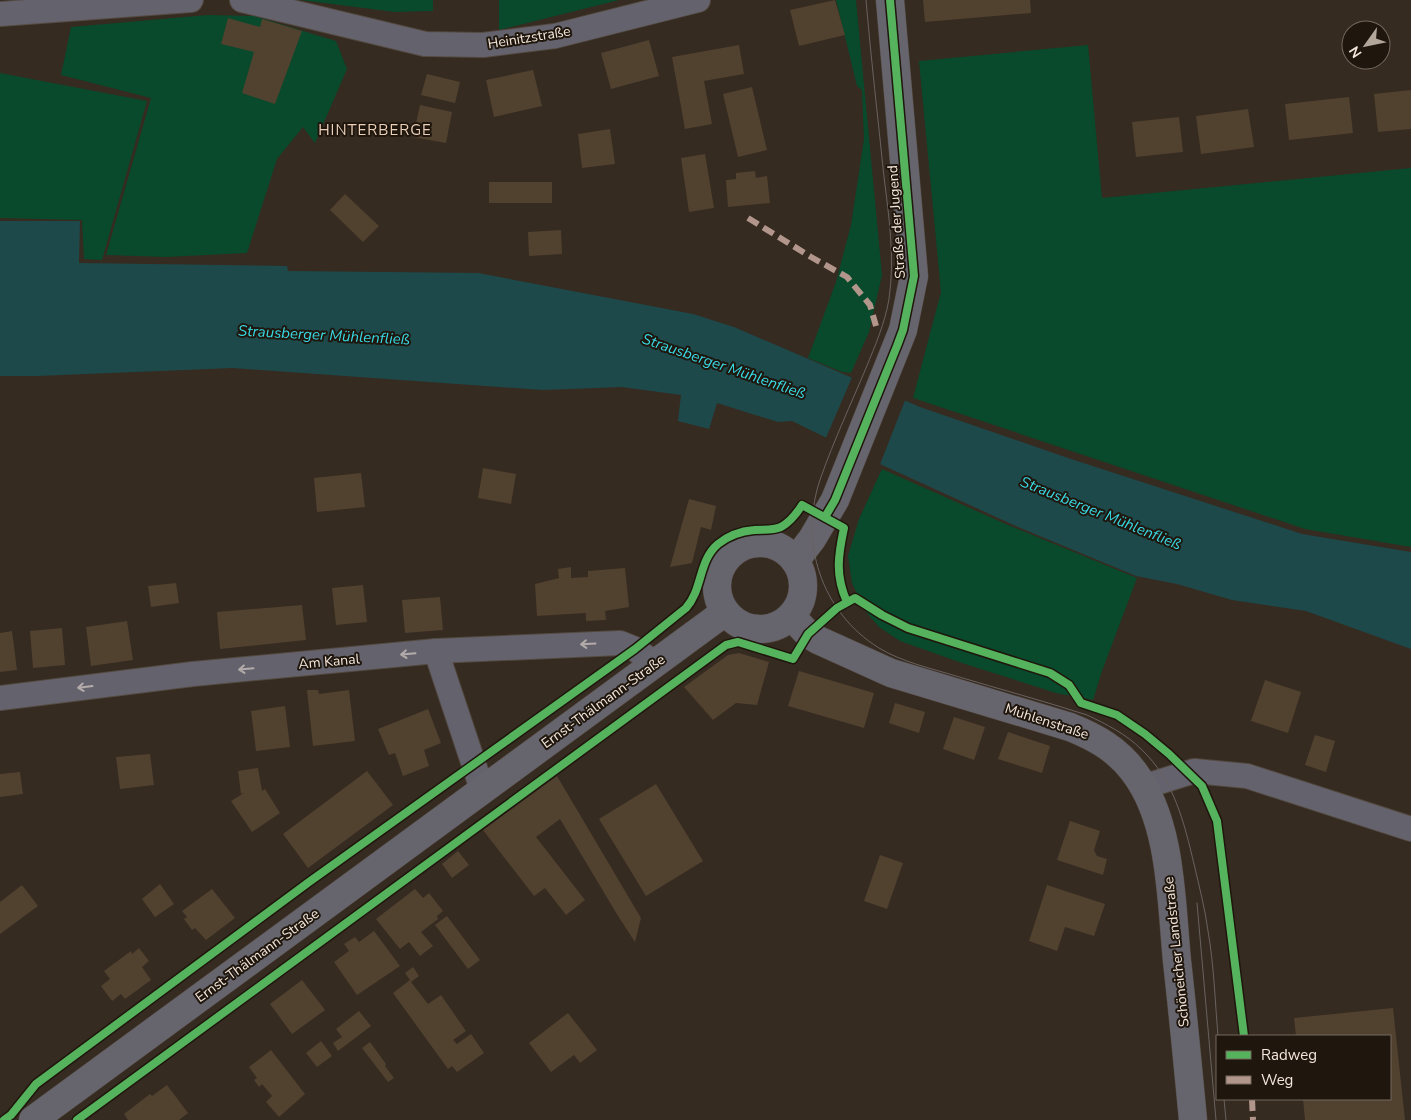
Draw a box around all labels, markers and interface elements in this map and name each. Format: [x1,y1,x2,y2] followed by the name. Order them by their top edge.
[1341,20,1391,70] north arrow
[486,22,572,53] street label: Heinitzstraße
[1345,42,1366,61] text: N
[318,120,432,140] district label: HINTERBERGE
[883,164,910,279] street label: Straße der Jugend
[238,321,410,349] water label: Strausberger Mühlenfließ
[639,329,809,403] water label: Strausberger Mühlenfließ
[1017,471,1185,555] water label: Strausberger Mühlenfließ
[580,640,596,649] one-way arrow
[298,649,361,674] street label: Am Kanal
[400,649,416,659] one-way arrow
[538,650,669,753] street label: Ernst-Thälmann-Straße
[239,664,255,674] one-way arrow
[77,682,93,692] one-way arrow
[1002,699,1091,744] street label: Mühlenstraße
[1159,876,1194,1028] street label: Schöneicher Landstraße
[192,904,323,1007] street label: Ernst-Thälmann-Straße
[1216,1035,1391,1100] legend
[1261,1045,1317,1065] text: Radweg
[1261,1070,1293,1090] text: Weg

